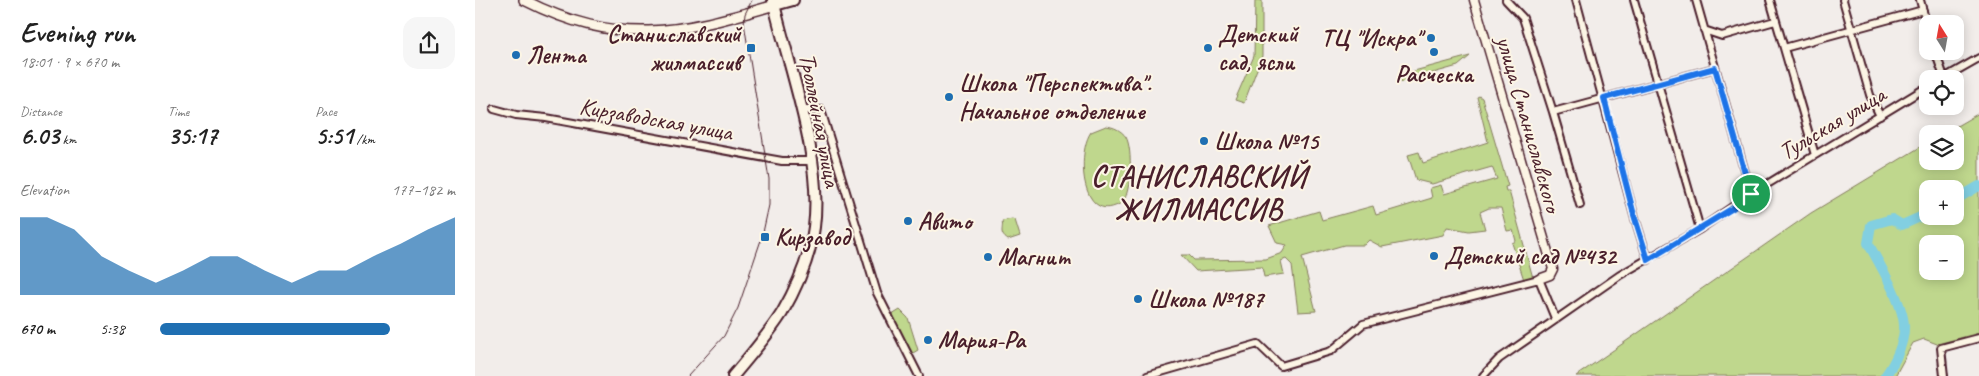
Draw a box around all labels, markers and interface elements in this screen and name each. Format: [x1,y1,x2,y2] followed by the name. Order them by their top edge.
[20,15,135,50] text: Evening run
[1919,15,1964,60] north arrow
[1919,15,1964,280] map controls
[403,17,455,69] button: share
[607,19,746,77] place label: Станиславский жилмассив
[1218,19,1300,77] place label: Детский сад, ясли
[1321,23,1426,53] place label: ТЦ "Искра"
[1489,30,1569,218] street label: улица Станиславского
[1425,32,1437,44] marker: ТЦ "Искра"
[526,40,588,70] place label: Лента
[745,42,757,54] marker: Станиславский жилмассив
[1202,42,1214,54] marker: Детский сад, ясли
[1428,46,1440,58] marker: Расческа
[510,49,522,61] marker: Лента
[792,50,848,191] street label: Троллейная улица
[20,52,119,72] text: 18:01 · 9 × 670 m
[1395,59,1475,89] place label: Расческа
[959,68,1152,126] place label: Школа "Перспектива". Начальное отделение
[1919,70,1964,115] button: locate
[1773,78,1893,167] street label: Тульская улица
[577,91,736,147] street label: Кирзаводская улица
[943,91,955,103] marker: Школа "Перспектива". Начальное отделение
[20,103,62,120] text: Distance
[168,103,189,120] text: Time
[315,103,337,120] text: Pace
[20,120,59,152] text: 6.03
[168,120,217,152] text: 35:17
[315,120,353,152] text: 5:51
[1919,125,1964,170] button: layers
[1214,126,1321,156] place label: Школа №15
[59,131,76,148] text: km
[353,131,375,148] text: /km
[1198,135,1210,147] marker: Школа №15
[1091,158,1312,228] district label: СТАНИСЛАВСКИЙ ЖИЛМАССИВ
[1730,173,1772,215] pin
[20,180,69,200] text: Elevation
[392,180,455,200] text: 177–182 m
[1737,180,1765,208] icon: arrive
[1919,180,1964,225] button: +
[918,206,974,236] place label: Авито
[902,215,914,227] marker: Авито
[775,222,852,253] place label: Кирзавод
[759,231,771,243] marker: Кирзавод
[1919,235,1964,280] button: −
[1444,241,1618,271] place label: Детский сад №432
[998,242,1071,272] place label: Магнит
[1428,250,1440,262] marker: Детский сад №432
[982,251,994,263] marker: Магнит
[1148,284,1265,314] place label: Школа №187
[1132,293,1144,305] marker: Школа №187
[20,319,55,339] text: 670 m
[100,319,125,339] text: 5:38
[938,325,1027,355] place label: Мария-Ра
[922,334,934,346] marker: Мария-Ра

